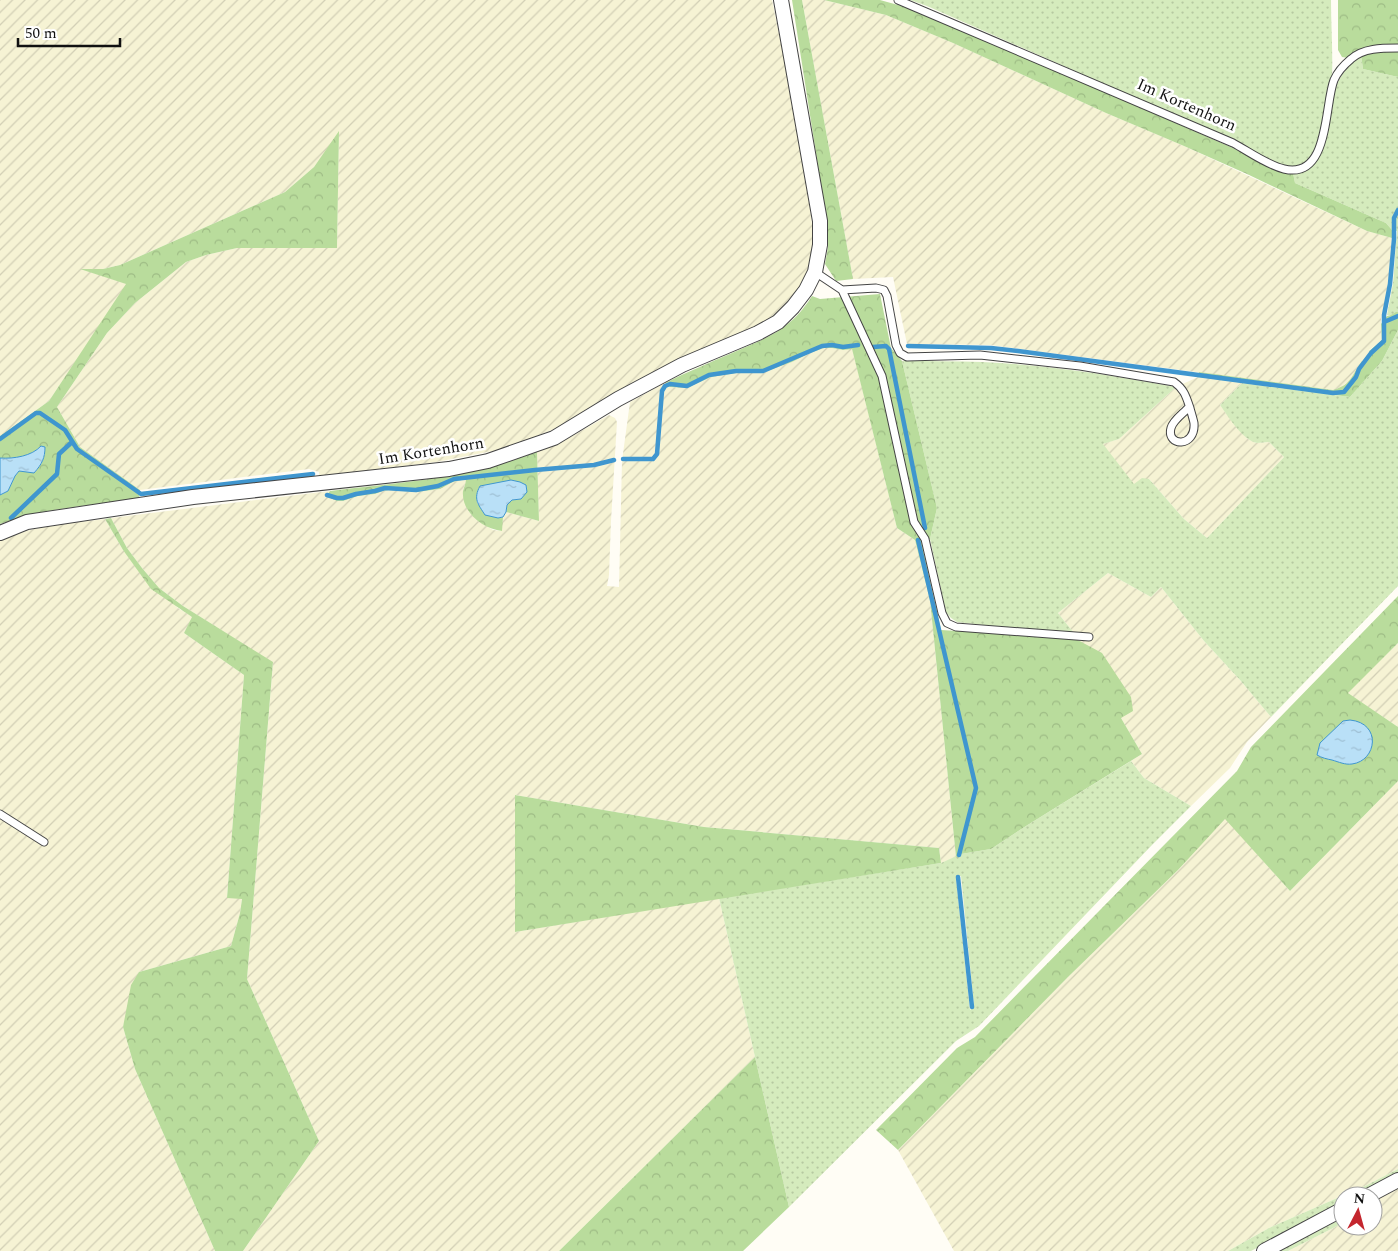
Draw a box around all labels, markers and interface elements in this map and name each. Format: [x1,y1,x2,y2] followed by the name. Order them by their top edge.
[18,15,120,47] scale bar
[25,22,57,45] text: 50 m
[1133,72,1240,138] street label: Im Kortenhorn
[377,431,486,471] street label: Im Kortenhorn
[1333,1186,1383,1236] north arrow
[1353,1188,1366,1210] text: N

